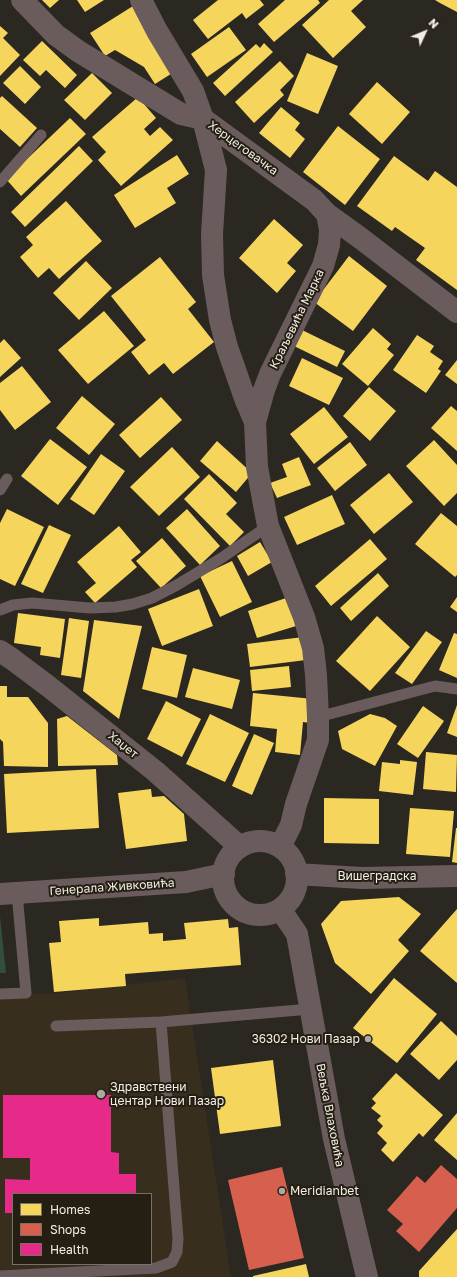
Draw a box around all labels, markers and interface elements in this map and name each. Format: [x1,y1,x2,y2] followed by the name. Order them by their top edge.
[405,12,445,52] north arrow
[426,16,442,31] text: N
[205,118,281,178] street label: Херцеговачка
[267,267,327,371] street label: Краљевића Марка
[105,729,141,761] street label: Хаџет
[337,869,417,883] street label: Вишеградска
[49,875,175,899] street label: Генерала Живковића
[252,1032,360,1046] place label: 36302 Нови Пазар
[363,1034,373,1044] marker: 36302 Нови Пазар
[313,1062,347,1168] street label: Вељка Влаховића
[110,1080,224,1108] place label: Здравствени центар Нови Пазар
[95,1088,107,1100] marker: Здравствени центар Нови Пазар
[290,1184,359,1198] place label: Meridianbet
[277,1186,287,1196] marker: Meridianbet
[12,1193,152,1265] legend
[50,1202,90,1217] text: Homes
[50,1222,86,1237] text: Shops
[50,1242,89,1257] text: Health

